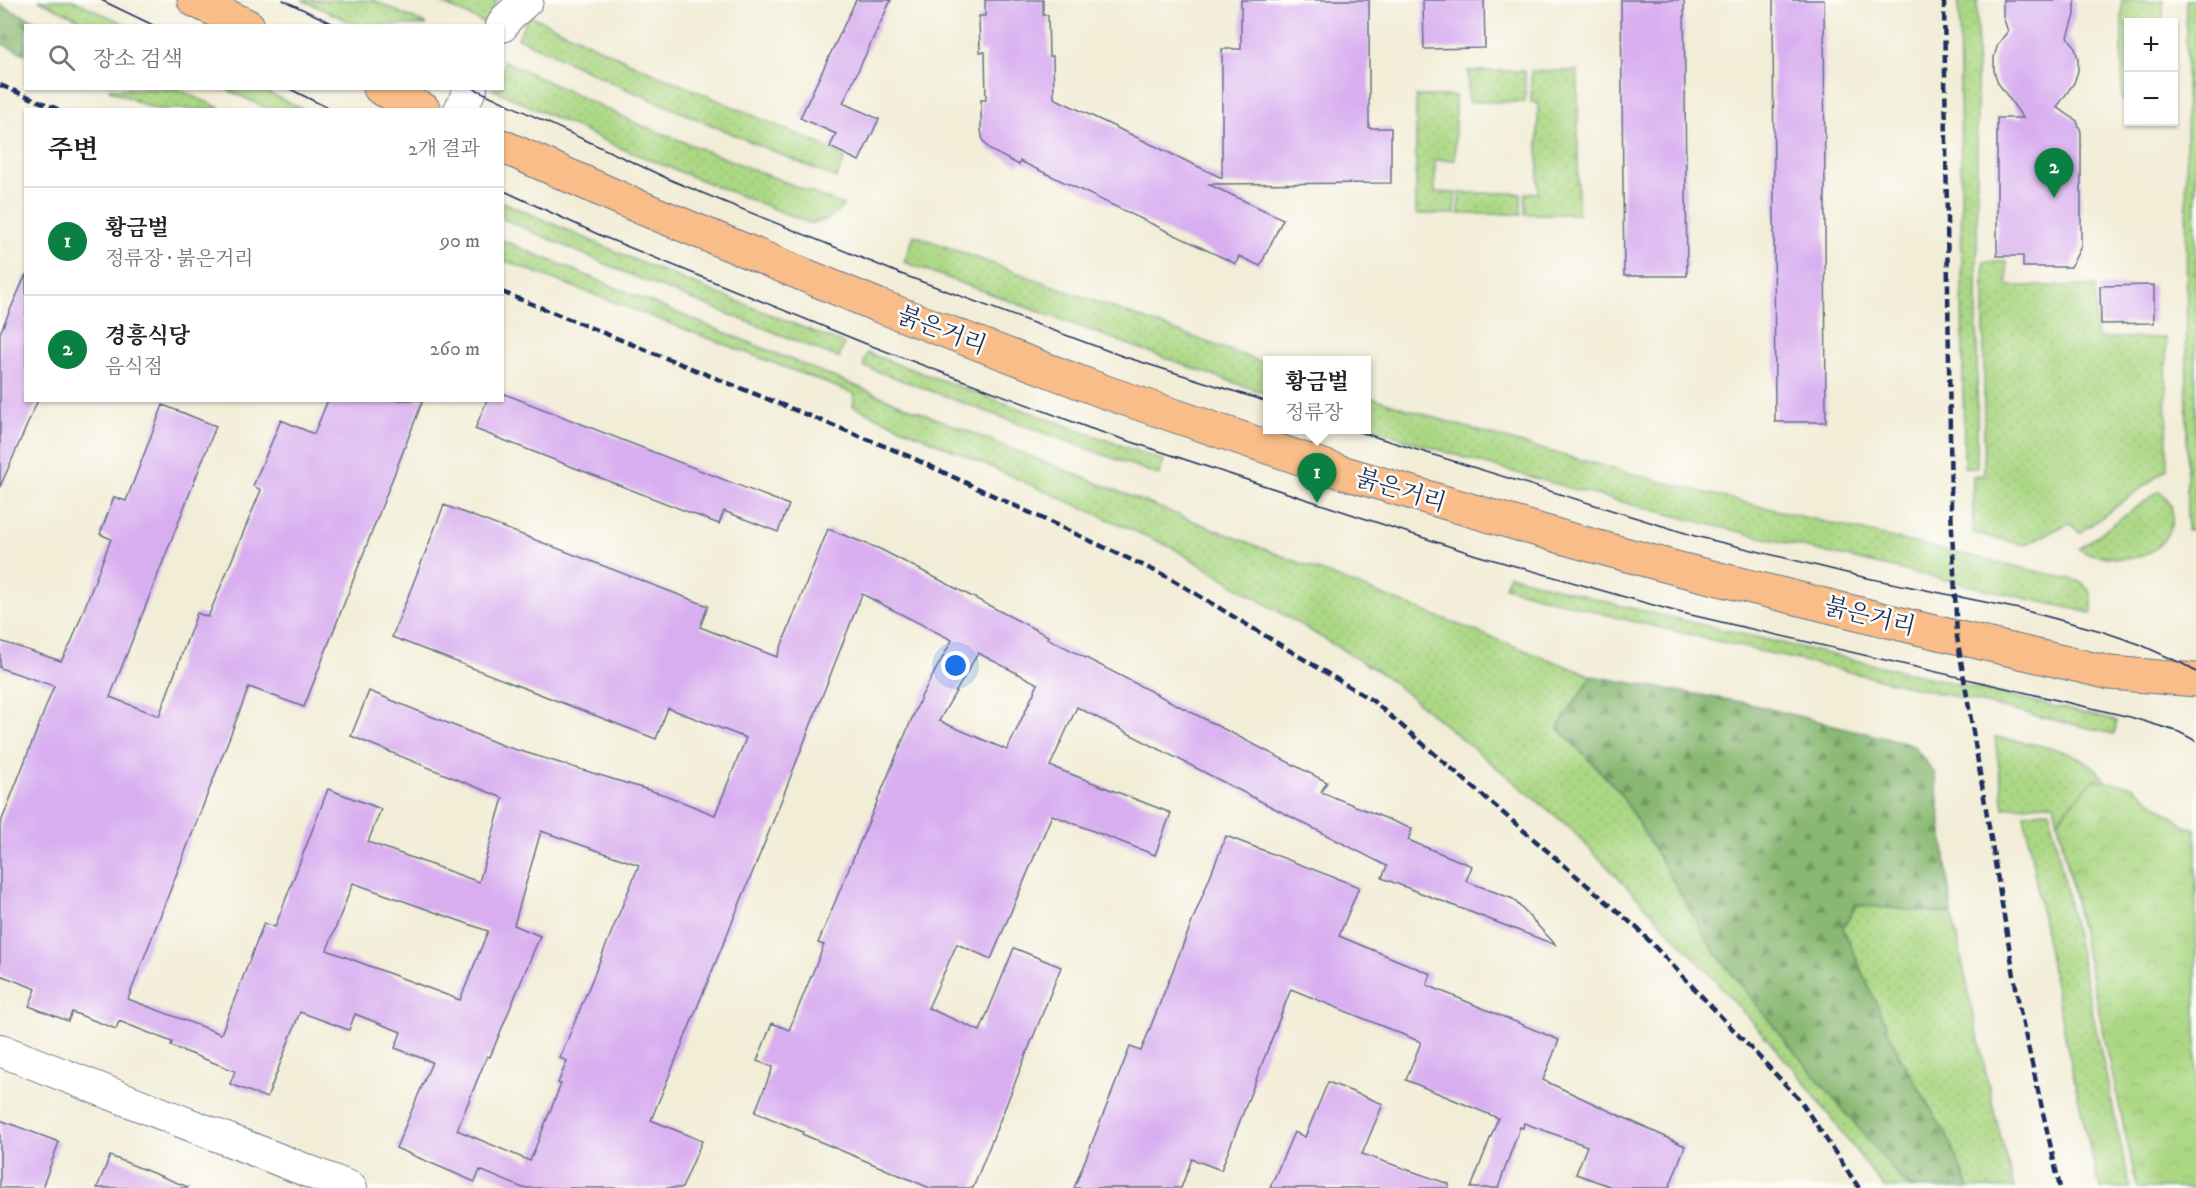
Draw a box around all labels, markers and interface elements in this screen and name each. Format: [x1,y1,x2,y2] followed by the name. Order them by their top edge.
[2124,18,2178,126] map controls
[2124,18,2178,72] button: +
[24,24,504,90] search box
[45,41,78,74] icon: search
[93,46,183,73] text: 장소 검색
[2124,72,2178,126] button: −
[48,134,98,167] text: 주변
[408,137,480,162] text: 2개 결과
[2034,148,2074,198] pin: 2
[105,215,169,242] text: 황금벌
[64,229,71,254] text: 1
[440,229,480,254] text: 90 m
[105,247,254,272] text: 정류장 · 붉은거리
[893,300,990,362] street label: 붉은거리
[105,323,190,350] text: 경흥식당
[63,337,72,362] text: 2
[430,337,480,362] text: 260 m
[105,355,163,380] text: 음식점
[1263,356,1371,434] popup
[1285,369,1349,396] text: 황금벌
[1285,401,1343,426] text: 정류장
[1298,454,1336,503] pin: 1
[1352,463,1449,519] street label: 붉은거리
[1821,591,1918,643] street label: 붉은거리
[941,651,970,680] your location

